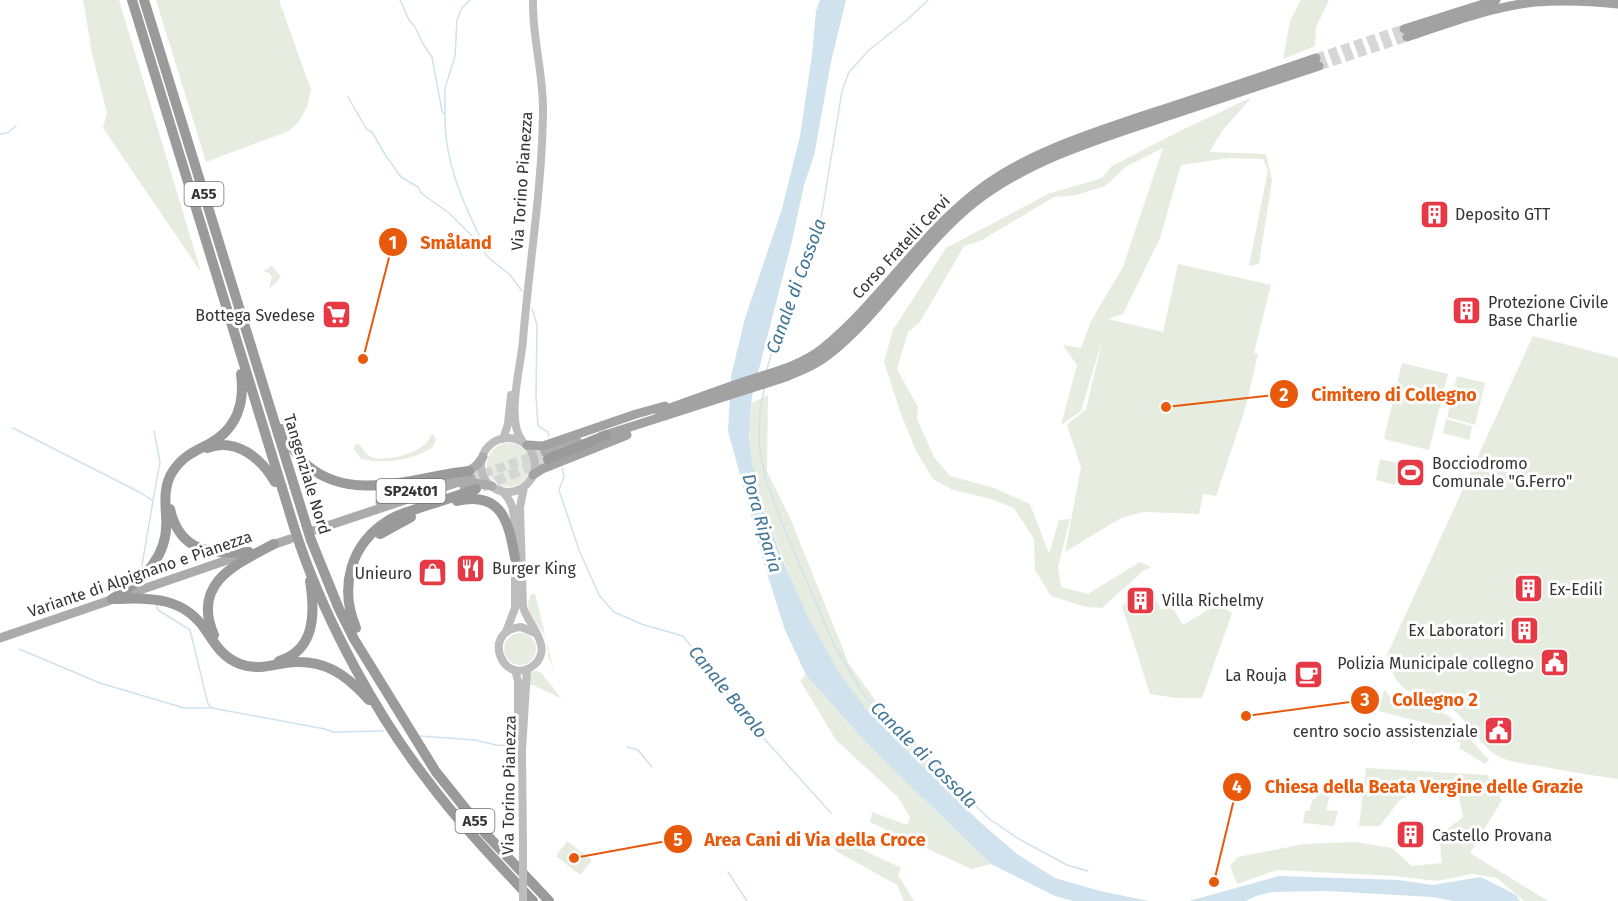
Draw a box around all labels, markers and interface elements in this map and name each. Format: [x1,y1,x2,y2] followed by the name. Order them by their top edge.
[508,111,536,251] street label: Via Torino Pianezza
[184,182,224,206] road number: A55
[848,191,954,303] street label: Corso Fratelli Cervi
[1418,198,1450,230] building icon: Deposito GTT
[1455,205,1551,224] place label: Deposito GTT
[761,215,831,357] water label: Canale di Cossola
[378,224,504,260] callout: Småland
[389,232,397,254] text: 1
[420,232,492,254] text: Småland
[1488,293,1609,330] place label: Protezione Civile Base Charlie
[1451,295,1483,327] building icon: Protezione Civile Base Charlie
[320,299,352,331] supermarket icon: Bottega Svedese
[195,306,315,325] place label: Bottega Svedese
[1269,376,1489,412] callout: Cimitero di Collegno
[1279,384,1289,406] text: 2
[1311,384,1477,406] text: Cimitero di Collegno
[280,412,334,536] street label: Tangenziale Nord
[1432,454,1572,491] place label: Bocciodromo Comunale "G.Ferro"
[1395,456,1427,488] sports icon: Bocciodromo Comunale "G.Ferro"
[737,471,787,575] water label: Dora Riparia
[376,479,446,503] road number: SP24t01
[25,527,255,621] street label: Variante di Alpignano e Pianezza
[455,552,487,584] restaurant icon: Burger King
[417,557,449,589] shop icon: Unieuro
[492,559,576,578] place label: Burger King
[354,564,412,583] place label: Unieuro
[1512,573,1544,605] building icon: Ex-Edili
[1549,580,1603,599] place label: Ex-Edili
[1125,584,1157,616] building icon: Villa Richelmy
[1162,591,1264,610] place label: Villa Richelmy
[1509,614,1541,646] building icon: Ex Laboratori
[1408,621,1504,640] place label: Ex Laboratori
[684,641,772,743] water label: Canale Barolo
[1539,647,1571,679] public building icon: Polizia Municipale collegno
[1337,654,1534,673] place label: Polizia Municipale collegno
[1292,659,1324,691] cafe icon: La Rouja
[1225,666,1287,685] place label: La Rouja
[1350,682,1489,718] callout: Collegno 2
[1359,689,1370,711] text: 3
[1392,689,1478,711] text: Collegno 2
[866,697,982,813] water label: Canale di Cossola
[498,715,520,855] street label: Via Torino Pianezza
[1483,715,1515,747] public building icon: centro socio assistenziale
[1293,722,1478,741] place label: centro socio assistenziale
[1222,769,1595,805] callout: Chiesa della Beata Vergine delle Grazie
[1232,776,1242,798] text: 4
[1265,776,1583,798] text: Chiesa della Beata Vergine delle Grazie
[456,809,494,833] road number: A55
[1395,819,1427,851] building icon: Castello Provana
[663,821,938,857] callout: Area Cani di Via della Croce
[1432,826,1552,845] place label: Castello Provana
[673,829,683,851] text: 5
[703,829,926,851] text: Area Cani di Via della Croce

